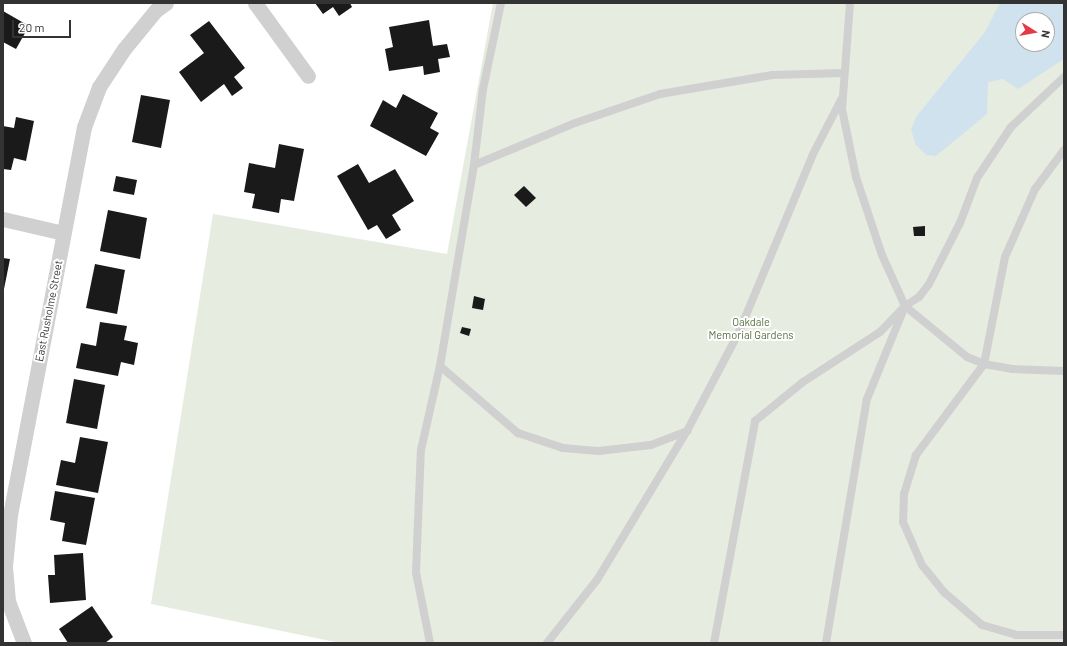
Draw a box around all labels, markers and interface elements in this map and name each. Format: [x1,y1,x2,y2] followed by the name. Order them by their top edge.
[14,12,73,38] scale bar
[1015,12,1055,52] north arrow
[19,20,45,34] text: 20 m
[1039,29,1053,39] text: N
[33,259,65,363] street label: East Rusholme Street
[708,316,794,342] park label: Oakdale Memorial Gardens

